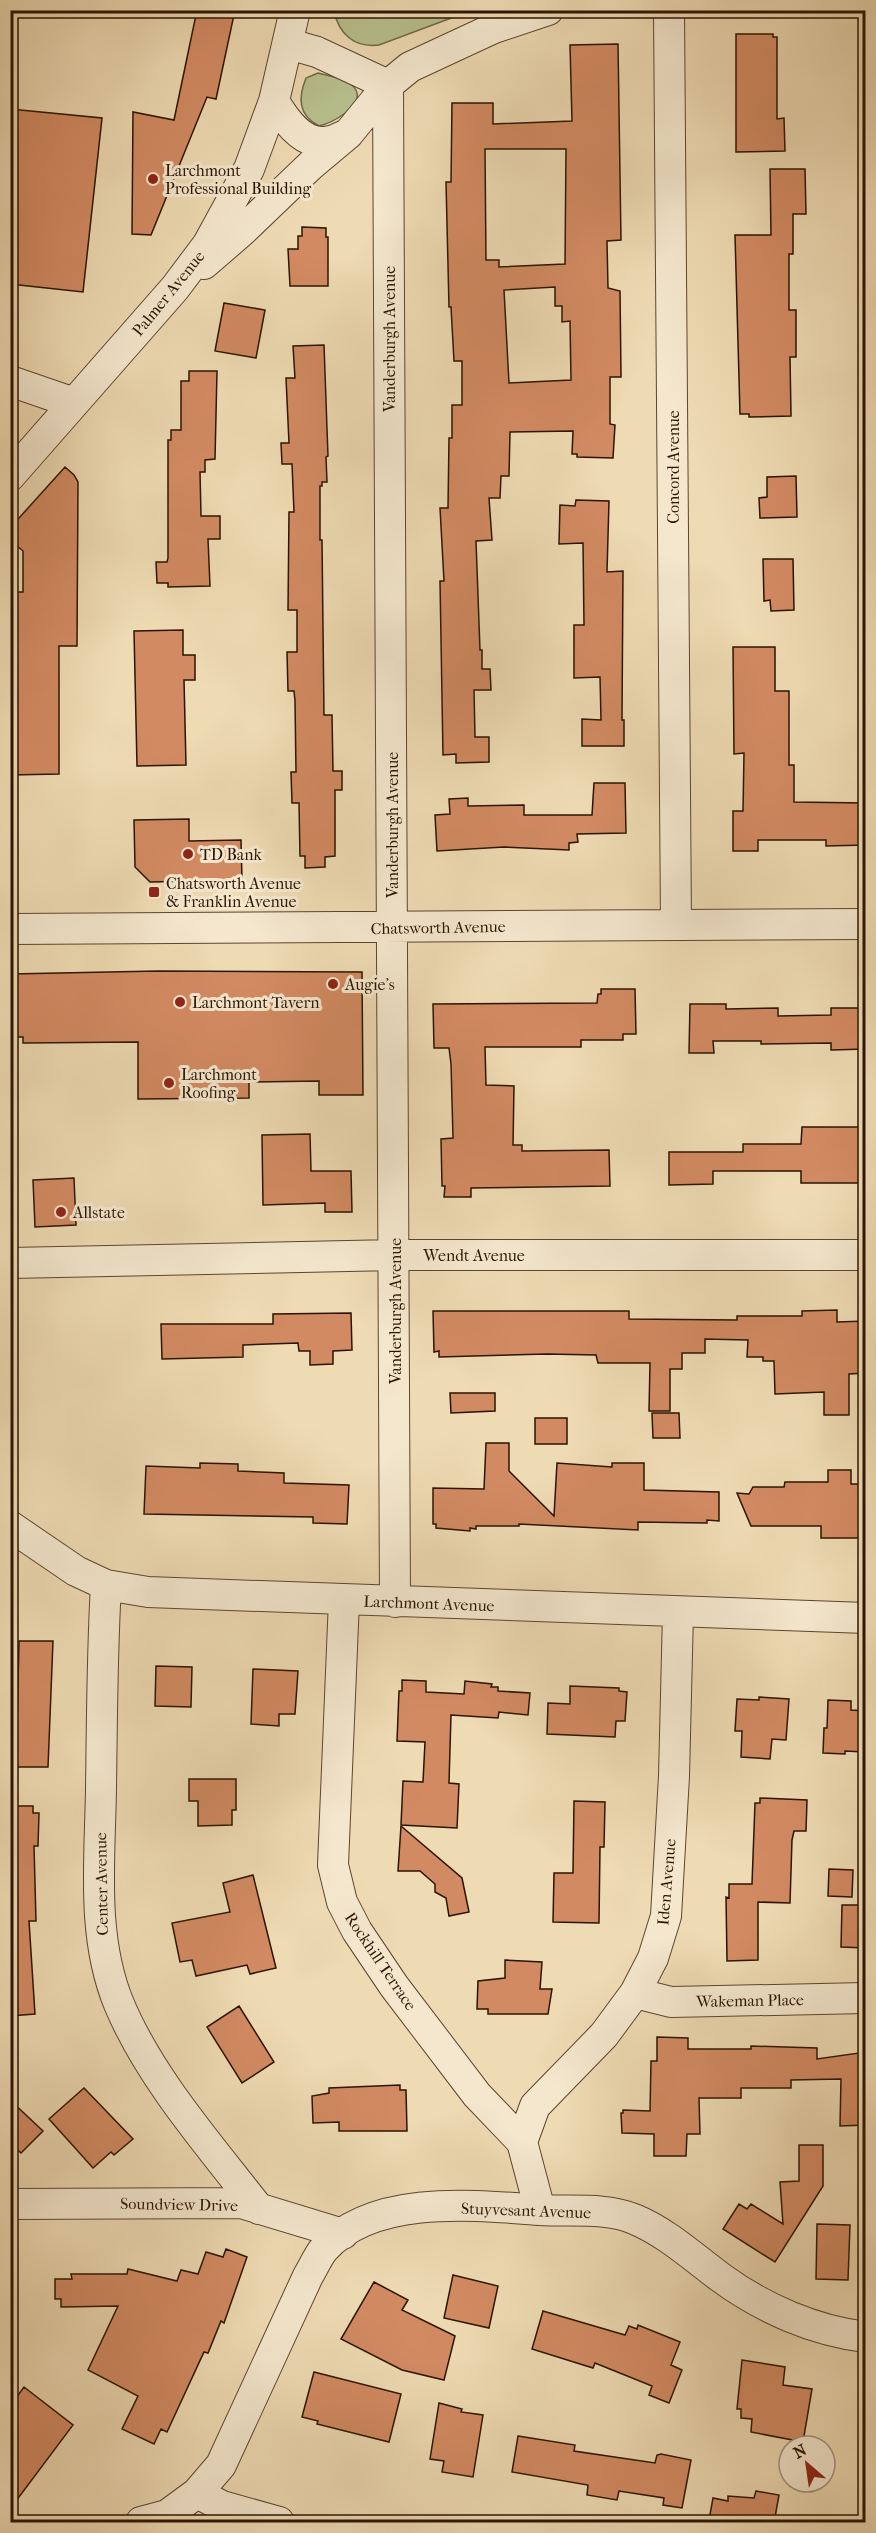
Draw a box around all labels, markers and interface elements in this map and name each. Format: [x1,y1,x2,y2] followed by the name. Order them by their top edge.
[165,161,312,198] place label: Larchmont Professional Building
[146,172,160,186] marker: Larchmont Professional Building
[128,247,209,340] street label: Palmer Avenue
[380,266,399,413] street label: Vanderburgh Avenue
[664,410,683,524] street label: Concord Avenue
[383,752,402,899] street label: Vanderburgh Avenue
[200,845,263,864] place label: TD Bank
[181,847,195,861] marker: TD Bank
[166,874,301,911] place label: Chatsworth Avenue & Franklin Avenue
[147,885,161,899] marker: Chatsworth Avenue & Franklin Avenue
[370,917,506,938] street label: Chatsworth Avenue
[344,975,395,994] place label: Augie's
[326,977,340,991] marker: Augie's
[192,993,320,1012] place label: Larchmont Tavern
[173,995,187,1009] marker: Larchmont Tavern
[181,1065,257,1102] place label: Larchmont Roofing
[162,1076,176,1090] marker: Larchmont Roofing
[72,1203,125,1222] place label: Allstate
[54,1205,68,1219] marker: Allstate
[386,1238,405,1385] street label: Vanderburgh Avenue
[422,1246,525,1265] street label: Wendt Avenue
[363,1592,495,1615] street label: Larchmont Avenue
[91,1832,112,1936] street label: Center Avenue
[653,1838,680,1926] street label: Iden Avenue
[341,1909,420,2014] street label: Rockhill Terrace
[695,1990,804,2011] street label: Wakeman Place
[120,2194,238,2215] street label: Soundview Drive
[461,2199,591,2222] street label: Stuyvesant Avenue
[777,2434,837,2494] north arrow
[790,2440,811,2463] text: N

